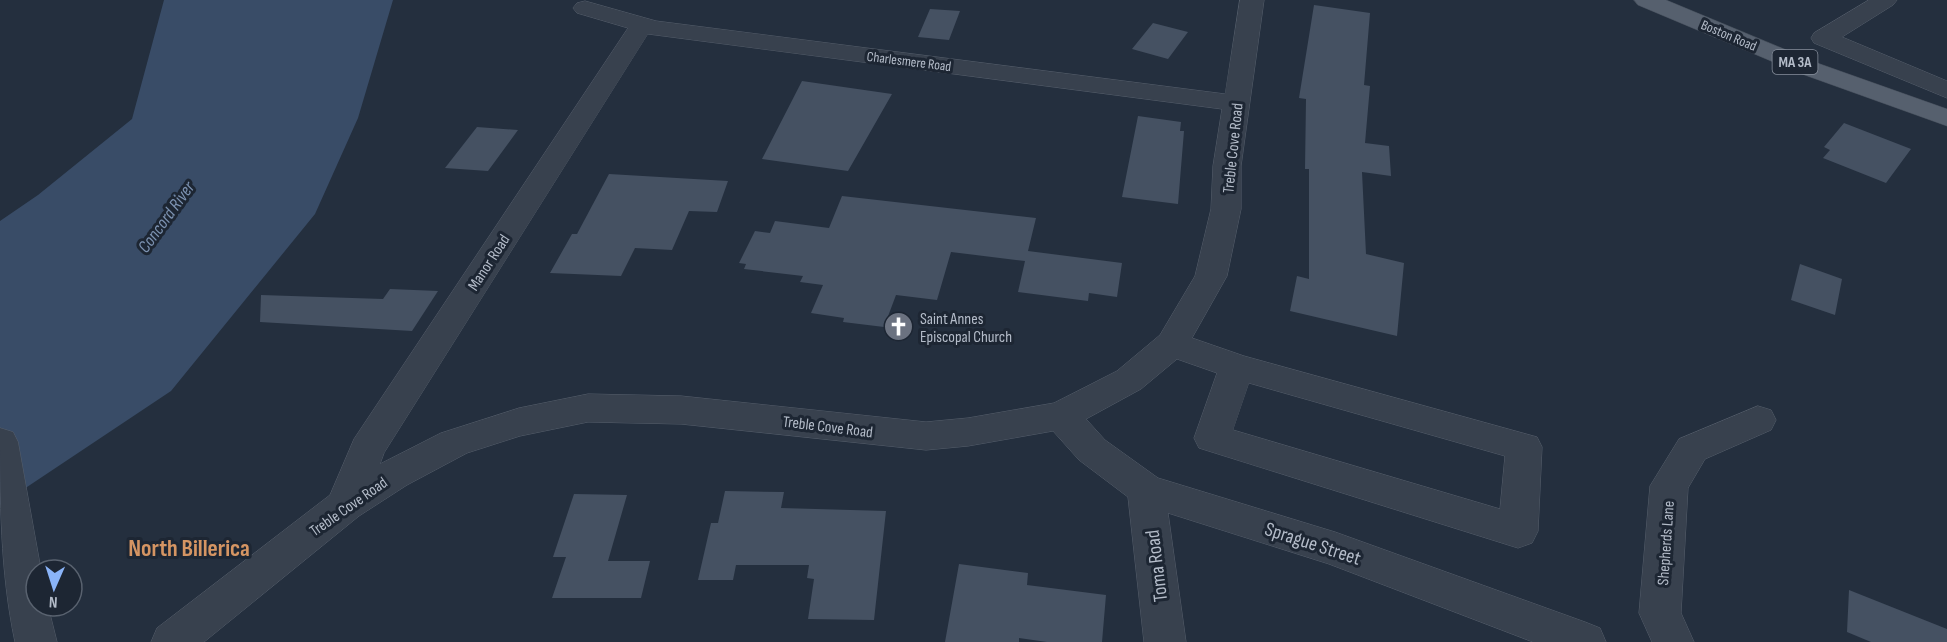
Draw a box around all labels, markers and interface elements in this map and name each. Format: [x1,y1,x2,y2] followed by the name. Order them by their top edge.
[1699,16,1759,55] street label: Boston Road
[866,48,952,75] street label: Charlesmere Road
[1772,50,1818,74] road number: MA 3A
[1219,102,1248,194] street label: Treble Cove Road
[134,177,200,257] water label: Concord River
[464,231,514,294] street label: Manor Road
[920,310,1012,347] place label: Saint Annes Episcopal Church
[883,311,915,343] church icon: Saint Annes Episcopal Church
[782,413,874,442] street label: Treble Cove Road
[306,473,391,541] street label: Treble Cove Road
[1654,500,1679,586] street label: Shepherds Lane
[1262,517,1364,571] street label: Sprague Street
[1141,529,1173,603] street label: Toma Road
[128,534,250,563] district label: North Billerica
[24,558,84,618] north arrow
[49,592,58,611] text: N

